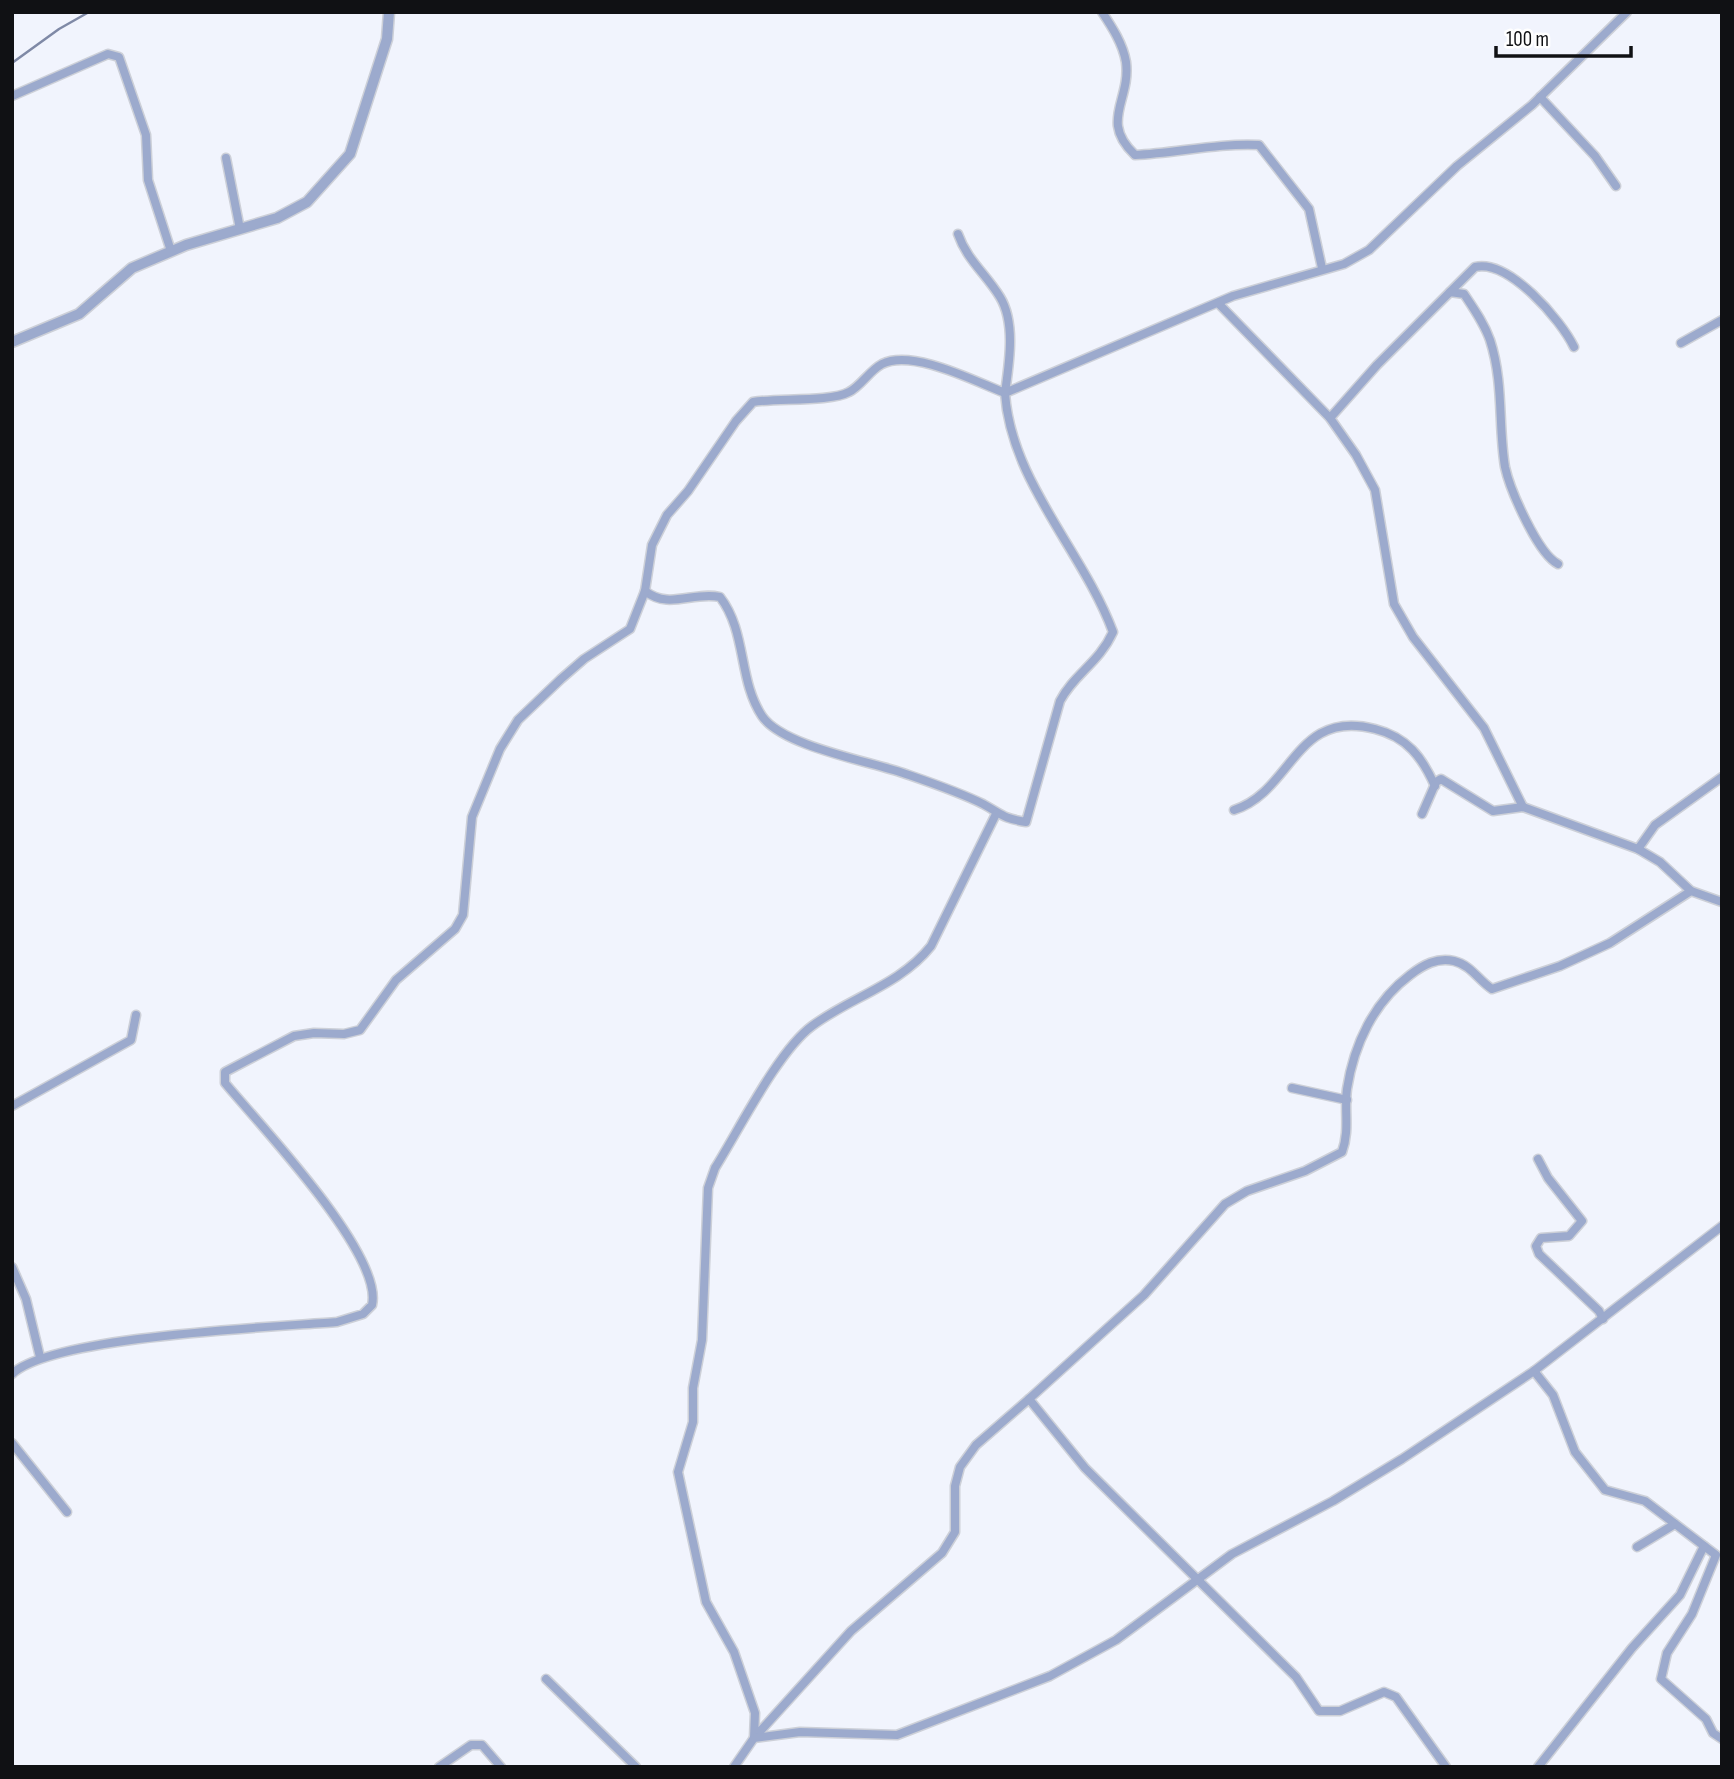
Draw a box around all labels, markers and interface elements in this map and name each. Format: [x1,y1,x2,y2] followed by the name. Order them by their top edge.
[1496,14,1631,58] scale bar
[1506,27,1549,52] text: 100 m

